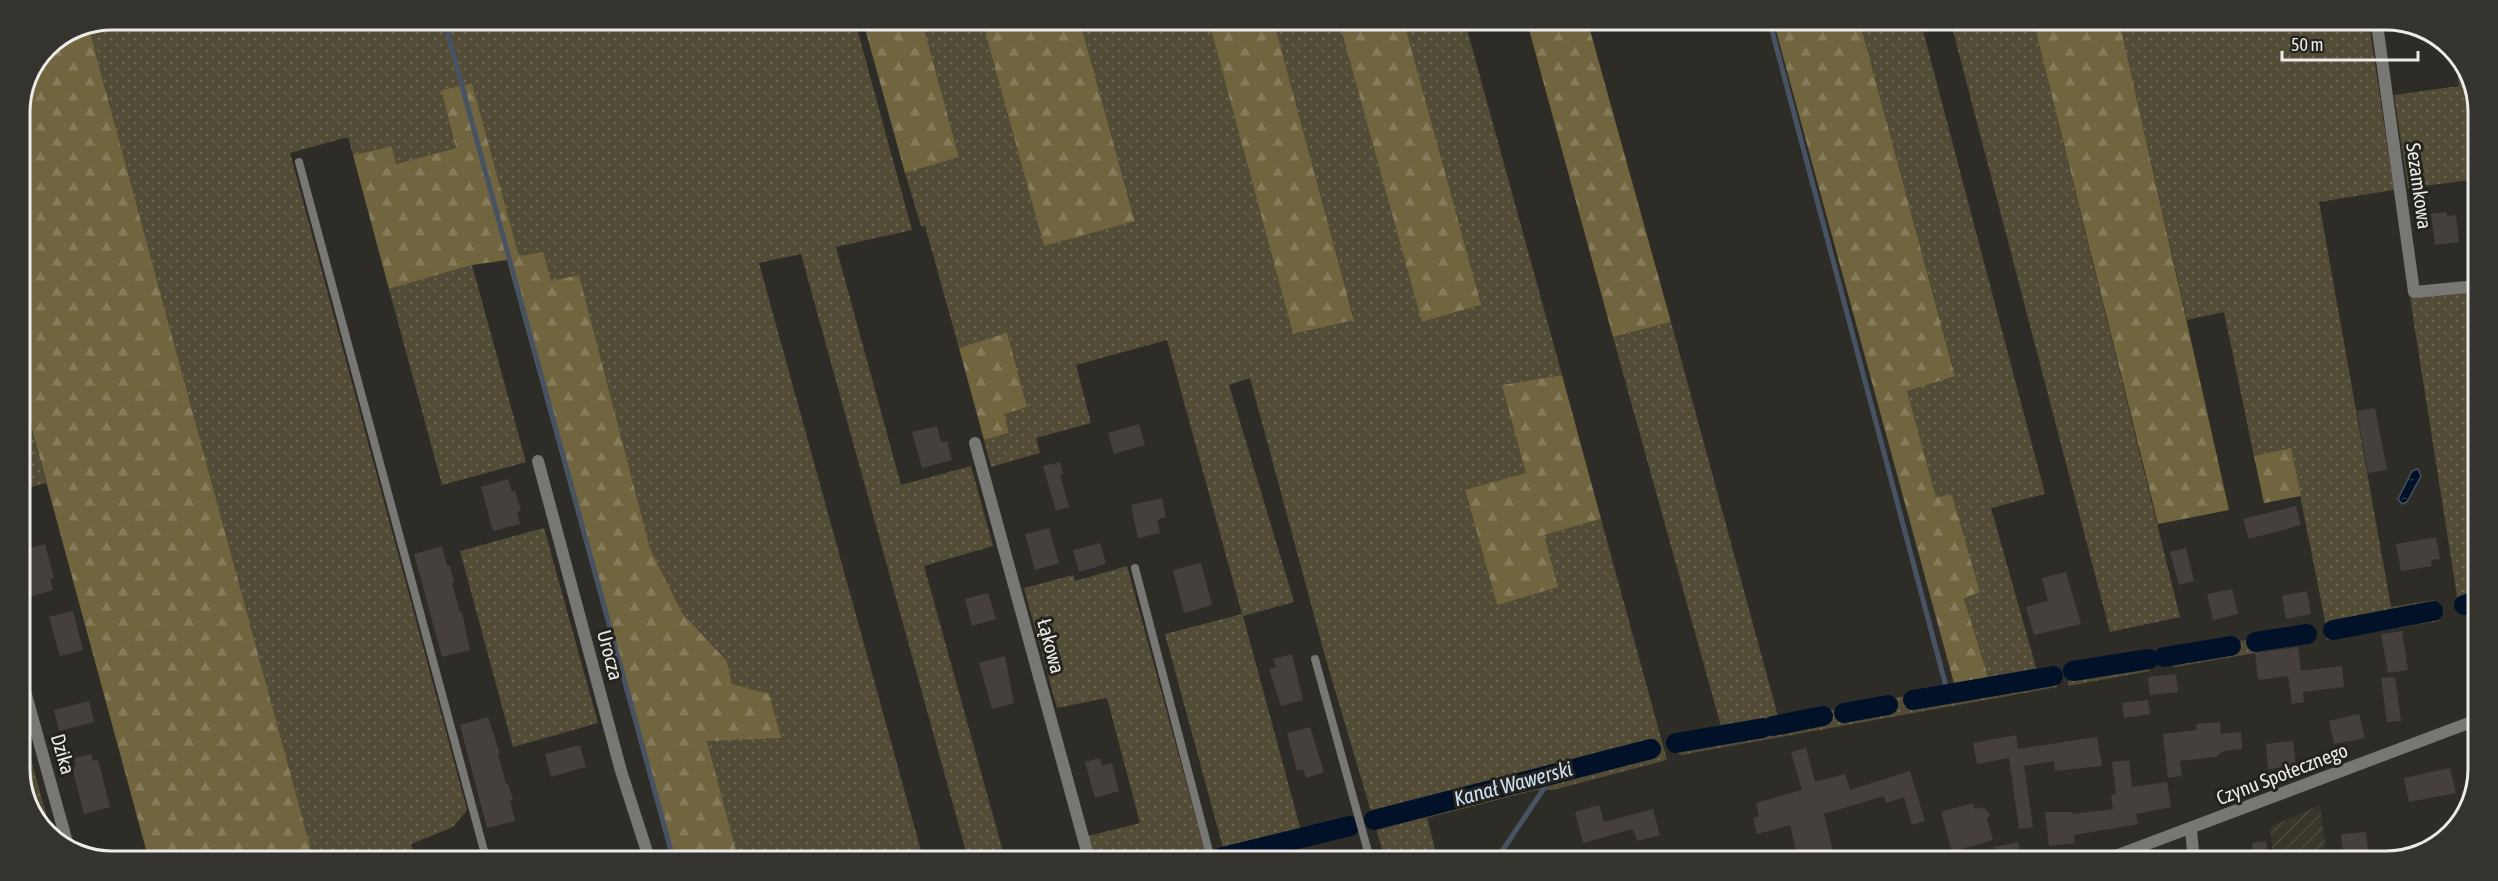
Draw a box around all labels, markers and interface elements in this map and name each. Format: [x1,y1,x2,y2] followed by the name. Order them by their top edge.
[2282,24,2418,62] scale bar
[2291,34,2323,55] text: 50 m
[2402,141,2437,231] street label: Sezamkowa
[1033,616,1070,676] street label: Łąkowa
[593,627,628,682] street label: Urocza
[47,731,80,777] street label: Dzika
[2213,738,2351,809] street label: Czynu Społecznego
[1451,756,1575,810] water label: Kanał Wawerski

